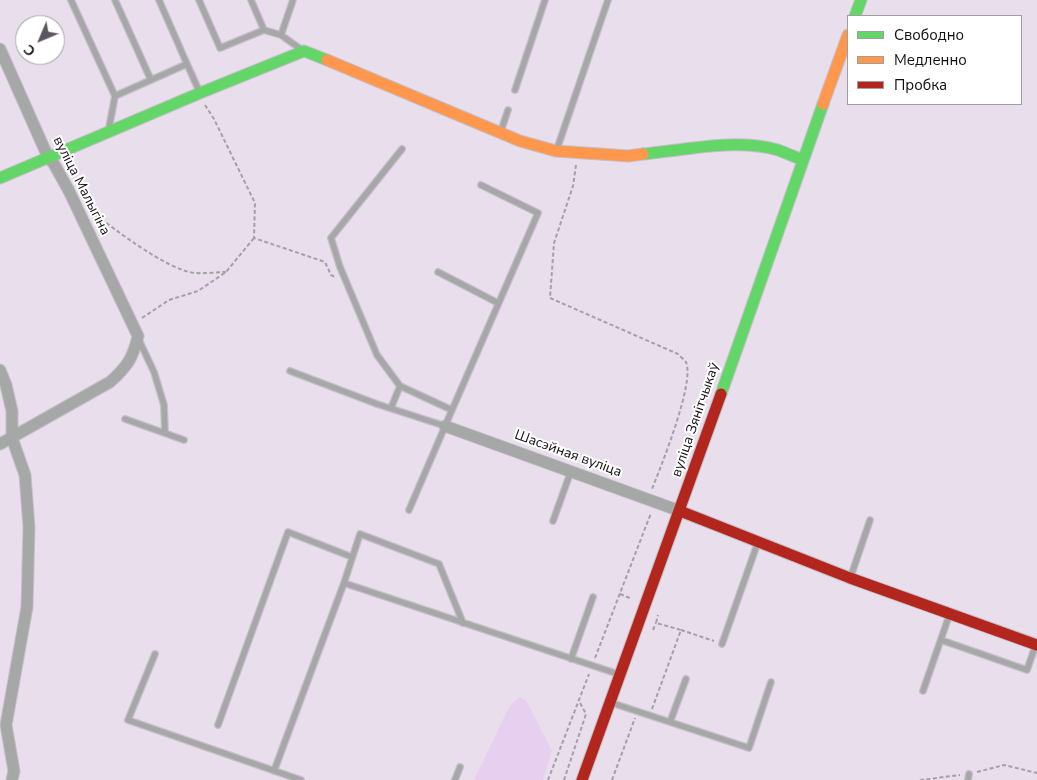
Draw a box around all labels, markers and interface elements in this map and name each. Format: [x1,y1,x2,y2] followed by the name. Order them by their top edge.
[15,15,65,65] north arrow
[847,15,1022,105] legend
[894,25,964,45] text: Свободно
[20,40,40,60] text: С
[894,50,967,70] text: Медленно
[894,75,947,95] text: Пробка
[49,134,113,238] street label: вуліца Малыгіна
[669,361,723,479] street label: вуліца Зянітчыкаў
[512,427,624,481] street label: Шасэйная вуліца

